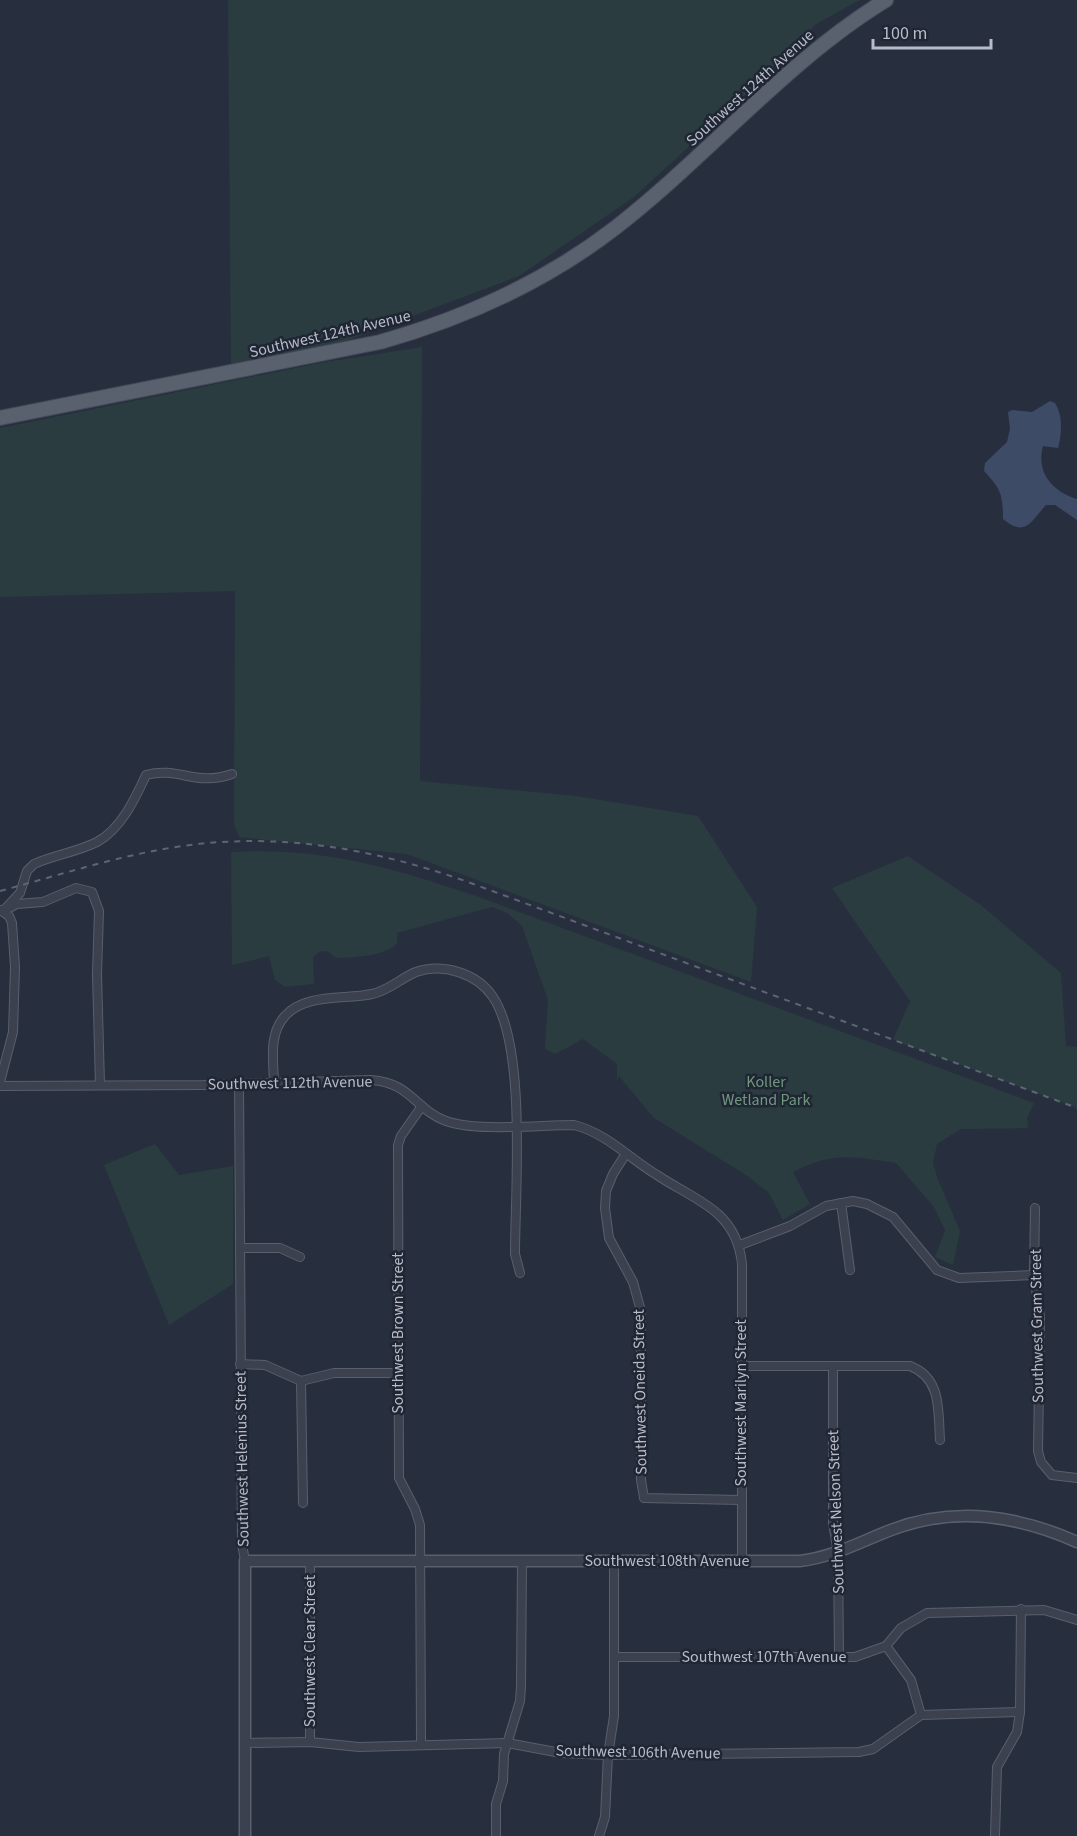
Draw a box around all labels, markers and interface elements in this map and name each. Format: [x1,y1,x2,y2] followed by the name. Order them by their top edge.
[873,12,992,50] scale bar
[882,21,927,46] text: 100 m
[681,25,819,151] street label: Southwest 124th Avenue
[247,305,413,363] street label: Southwest 124th Avenue
[207,1071,373,1095] street label: Southwest 112th Avenue
[722,1071,810,1111] park label: Koller Wetland Park
[1025,1248,1049,1403] street label: Southwest Gram Street
[387,1252,409,1414] street label: Southwest Brown Street
[628,1308,652,1475] street label: Southwest Oneida Street
[730,1319,752,1487] street label: Southwest Marilyn Street
[229,1370,255,1547] street label: Southwest Helenius Street
[822,1429,850,1594] street label: Southwest Nelson Street
[585,1550,750,1572] street label: Southwest 108th Avenue
[299,1574,321,1727] street label: Southwest Clear Street
[682,1646,847,1668] street label: Southwest 107th Avenue
[555,1740,721,1764] street label: Southwest 106th Avenue

